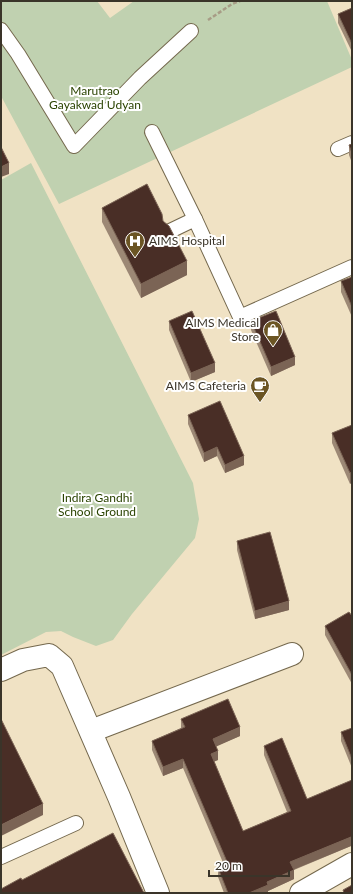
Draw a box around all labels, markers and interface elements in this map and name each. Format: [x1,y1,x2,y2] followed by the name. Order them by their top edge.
[49,83,141,112] park label: Marutrao Gayakwad Udyan
[124,230,146,258] hospital icon: AIMS Hospital
[149,233,225,248] place label: AIMS Hospital
[185,315,259,344] place label: AIMS Medical Store
[262,319,284,347] shop icon: AIMS Medical Store
[249,375,271,403] cafe icon: AIMS Cafeteria
[166,378,246,393] place label: AIMS Cafeteria
[58,490,136,519] park label: Indira Gandhi School Ground
[209,852,289,878] scale bar
[215,858,242,873] text: 20 m

